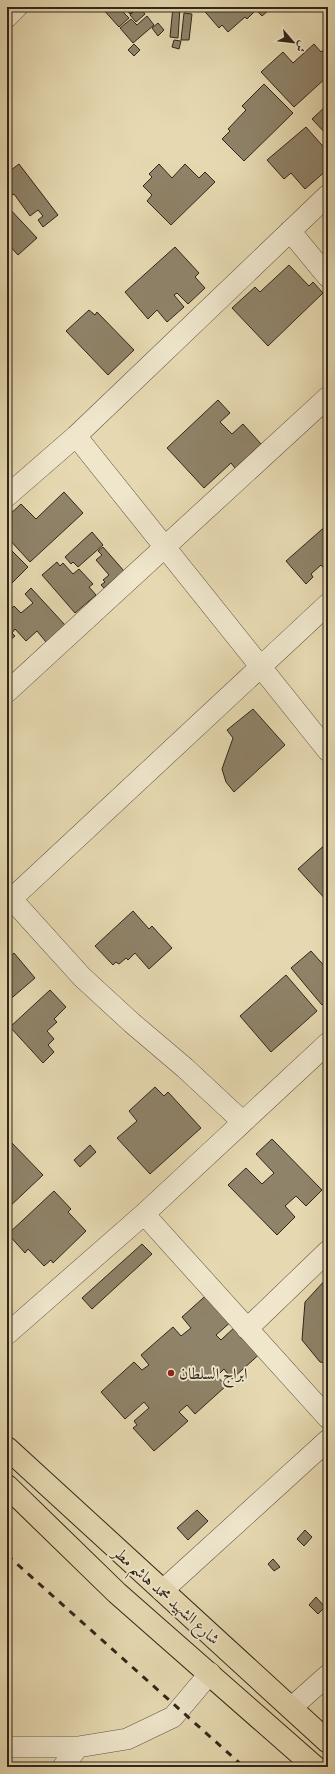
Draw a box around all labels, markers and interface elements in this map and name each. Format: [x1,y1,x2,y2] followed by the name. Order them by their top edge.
[273,22,313,62] north arrow
[292,38,311,55] text: ش
[179,1363,247,1388] place label: ابراج السلطان
[166,1368,176,1378] marker: ابراج السلطان
[103,1540,225,1653] street label: شارع الشهيد محمد هاشم مطر

